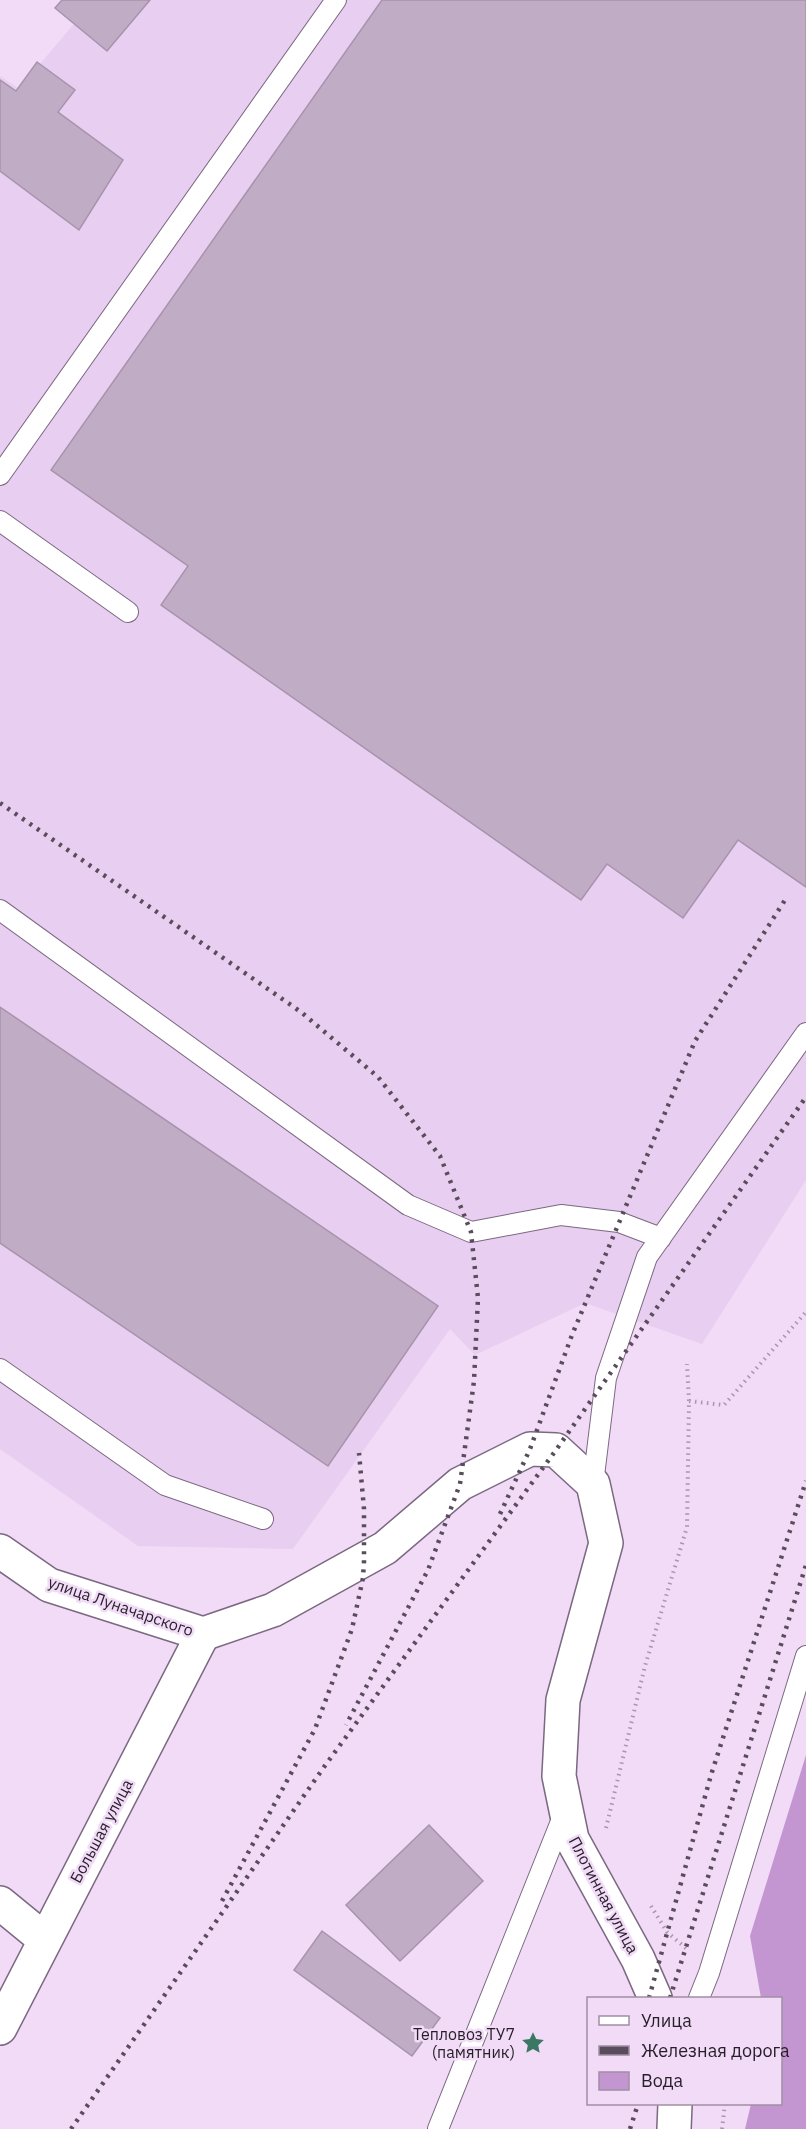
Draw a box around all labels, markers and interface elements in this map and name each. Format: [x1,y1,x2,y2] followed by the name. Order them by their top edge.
[46,1572,196,1640] street label: улица Луначарского
[65,1775,137,1886] street label: Большая улица
[565,1833,644,1957] street label: Плотинная улица
[587,1997,782,2105] legend
[641,2009,692,2032] text: Улица
[413,2024,515,2062] place label: Тепловоз ТУ7 (памятник)
[520,2030,546,2056] place icon: Тепловоз ТУ7 (памятник)
[641,2039,790,2062] text: Железная дорога
[641,2069,684,2092] text: Вода

